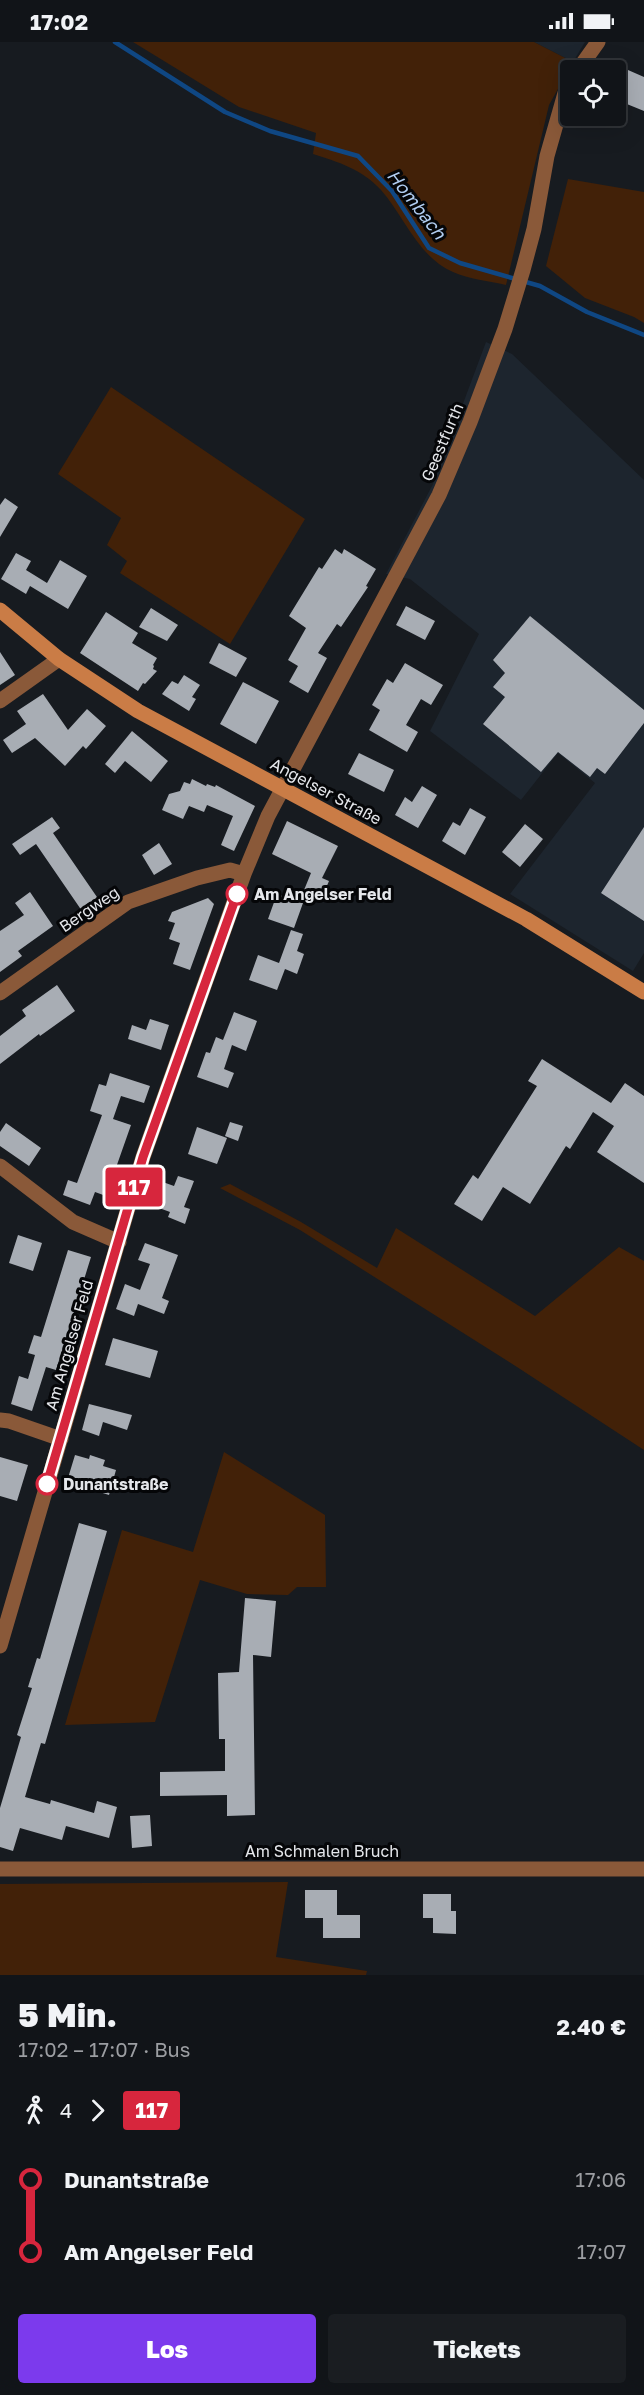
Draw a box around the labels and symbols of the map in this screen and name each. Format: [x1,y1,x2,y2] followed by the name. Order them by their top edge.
[383,165,452,244] water label: Hombach
[417,400,467,484] street label: Geestfurth
[267,753,385,829] street label: Angelser Straße
[55,882,123,936] street label: Bergweg
[226,883,248,905] marker: Am Angelser Feld
[254,884,392,904] place label: Am Angelser Feld
[100,1168,168,1206] line badge: 117
[41,1277,97,1413] street label: Am Angelser Feld
[36,1473,58,1495] marker: Dunantstraße
[63,1474,169,1494] place label: Dunantstraße
[245,1841,399,1861] street label: Am Schmalen Bruch

